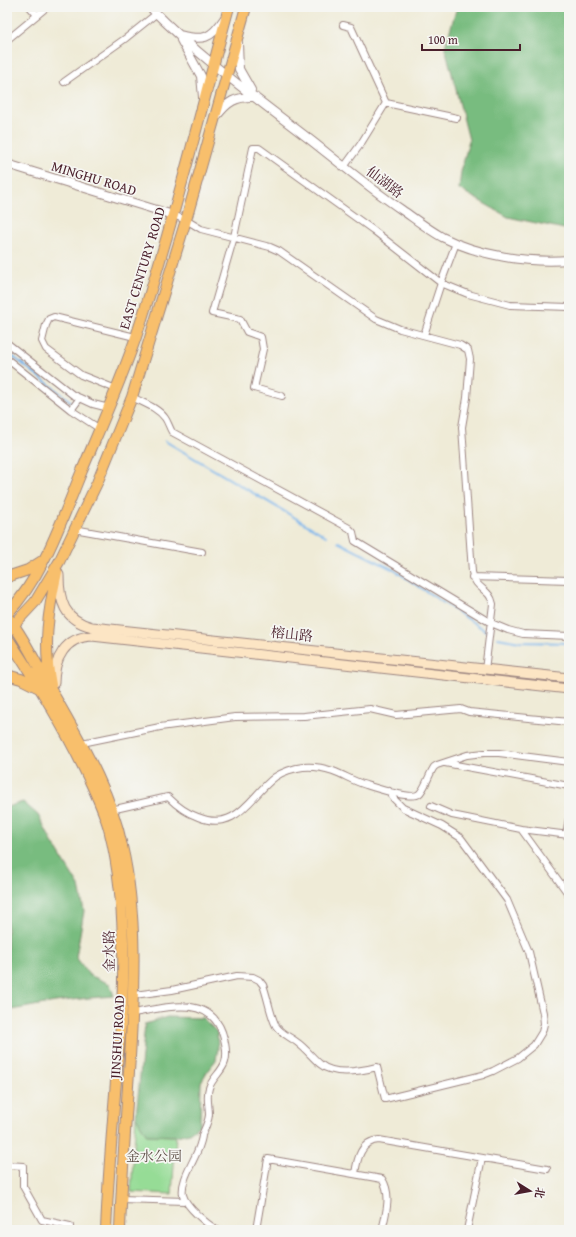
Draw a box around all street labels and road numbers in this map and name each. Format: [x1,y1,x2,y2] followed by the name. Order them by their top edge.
[49,156,139,200] street label: MINGHU ROAD
[362,161,408,203] street label: 仙湖路
[114,204,170,332] street label: EAST CENTURY ROAD
[270,622,314,646] street label: 榕山路
[99,930,119,972] street label: 金水路
[105,995,129,1081] street label: JINSHUI ROAD

